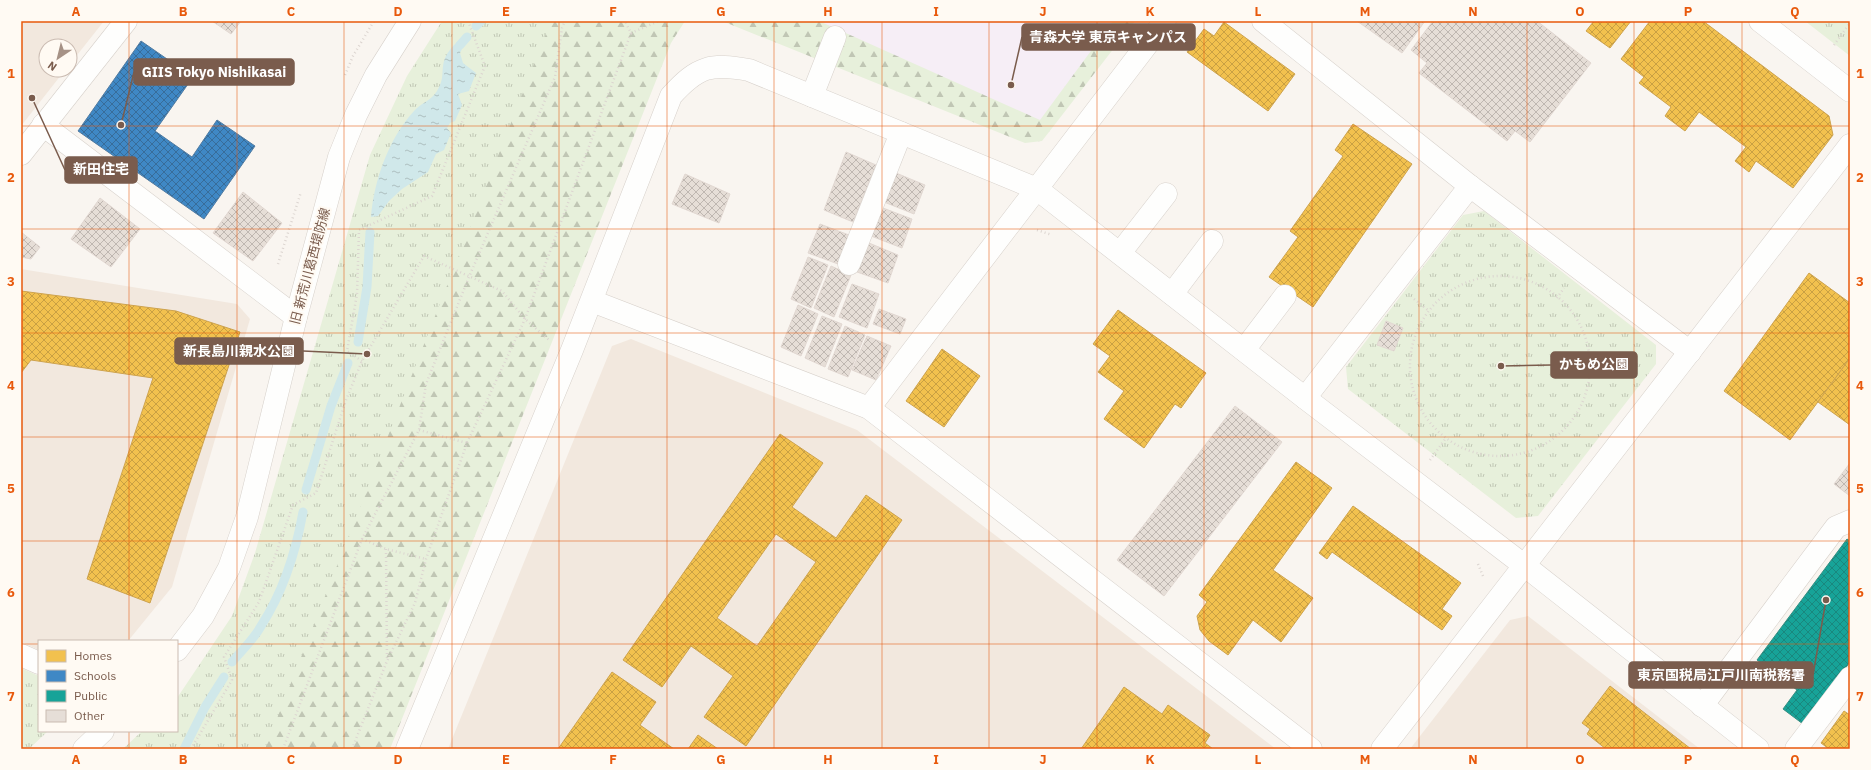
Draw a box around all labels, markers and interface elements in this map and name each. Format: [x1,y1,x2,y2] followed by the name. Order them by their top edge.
[72,3,81,20] text: A
[179,3,188,20] text: B
[287,3,296,20] text: C
[393,3,403,20] text: D
[502,3,510,20] text: E
[609,3,617,20] text: F
[716,3,726,20] text: G
[823,3,833,20] text: H
[933,3,939,20] text: I
[1039,3,1047,20] text: J
[1145,3,1155,20] text: K
[1255,3,1262,20] text: L
[1360,3,1370,20] text: M
[1468,3,1478,20] text: N
[1575,3,1585,20] text: O
[1684,3,1693,20] text: P
[1790,3,1800,20] text: Q
[1022,24,1195,50] callout: 青森大学 東京キャンパス
[1029,28,1187,46] text: 青森大学 東京キャンパス
[38,38,78,78] north arrow
[45,58,60,74] text: N
[134,59,294,85] callout: GIIS Tokyo Nishikasai
[142,63,286,81] text: GIIS Tokyo Nishikasai
[7,65,15,82] text: 1
[1856,65,1864,82] text: 1
[65,157,137,183] callout: 新田住宅
[73,160,129,178] text: 新田住宅
[7,169,15,186] text: 2
[1856,169,1864,186] text: 2
[286,206,334,326] street label: 旧 新荒川葛西堤防線
[7,273,15,290] text: 3
[1856,273,1864,290] text: 3
[175,338,303,364] callout: 新長島川親水公園
[183,342,295,360] text: 新長島川親水公園
[1551,352,1637,378] callout: かもめ公園
[1559,355,1629,373] text: かもめ公園
[7,377,15,394] text: 4
[1856,377,1864,394] text: 4
[7,480,15,497] text: 5
[1856,480,1864,497] text: 5
[7,584,15,601] text: 6
[1856,584,1864,601] text: 6
[38,640,178,732] legend
[74,648,112,663] text: Homes
[1629,662,1813,688] callout: 東京国税局江戸川南税務署
[1637,666,1805,684] text: 東京国税局江戸川南税務署
[74,668,117,683] text: Schools
[7,688,15,705] text: 7
[74,688,107,703] text: Public
[1856,688,1864,705] text: 7
[74,708,105,723] text: Other
[72,751,81,768] text: A
[179,751,188,768] text: B
[287,751,296,768] text: C
[393,751,403,768] text: D
[502,751,510,768] text: E
[609,751,617,768] text: F
[716,751,726,768] text: G
[823,751,833,768] text: H
[933,751,939,768] text: I
[1039,751,1047,768] text: J
[1145,751,1155,768] text: K
[1255,751,1262,768] text: L
[1360,751,1370,768] text: M
[1468,751,1478,768] text: N
[1575,751,1585,768] text: O
[1684,751,1693,768] text: P
[1790,751,1800,768] text: Q

